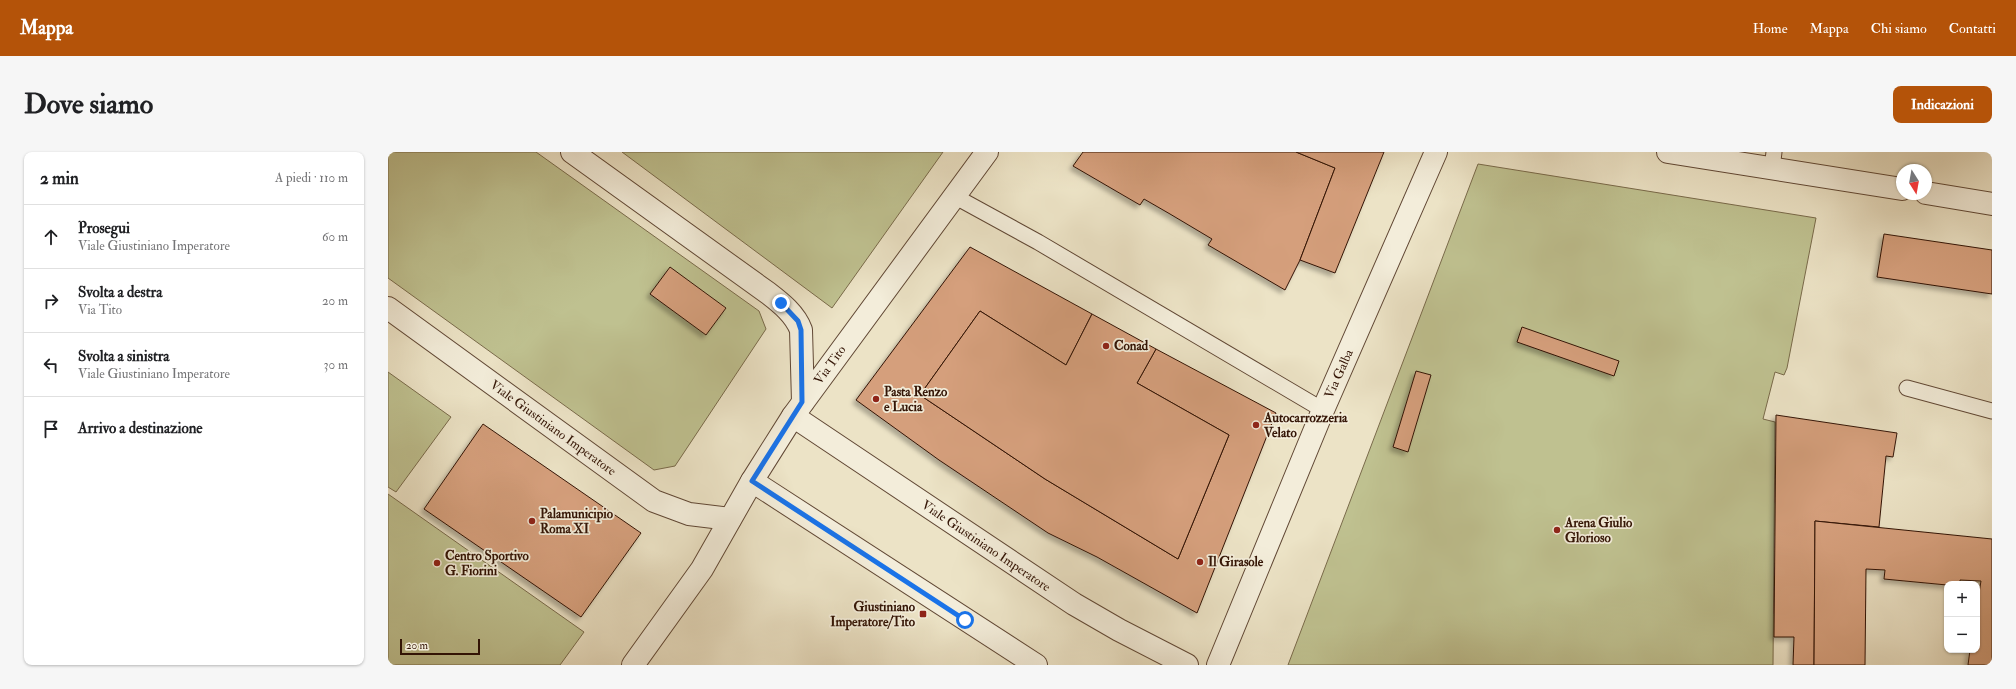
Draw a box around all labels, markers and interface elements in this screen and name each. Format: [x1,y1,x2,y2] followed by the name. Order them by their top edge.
[20,16,73,40] text: Mappa
[1753,20,1788,37] text: Home
[1810,20,1849,37] text: Mappa
[1871,20,1927,37] text: Chi siamo
[1949,20,1996,37] text: Contatti
[1893,86,1992,123] button: Indicazioni
[24,87,153,122] text: Dove siamo
[1896,164,1932,200] north arrow
[40,168,79,189] text: 2 min
[275,170,348,186] text: A piedi · 110 m
[78,219,130,238] text: Prosegui
[40,226,62,248] icon: ahead
[322,229,348,245] text: 60 m
[78,238,230,254] text: Viale Giustiniano Imperatore
[78,283,162,302] text: Svolta a destra
[40,290,62,312] icon: right
[322,293,348,309] text: 20 m
[772,294,790,312] route end
[78,302,122,318] text: Via Tito
[1114,338,1149,354] place label: Conad
[1101,341,1111,351] marker: Conad
[811,343,849,387] street label: Via Tito
[1321,346,1357,401] street label: Via Galba
[78,347,170,366] text: Svolta a sinistra
[40,354,62,376] icon: left
[324,357,348,373] text: 30 m
[78,366,230,382] text: Viale Giustiniano Imperatore
[486,377,620,480] street label: Viale Giustiniano Imperatore
[884,384,948,415] place label: Pasta Renzo e Lucia
[871,394,881,404] marker: Pasta Renzo e Lucia
[1263,410,1348,441] place label: Autocarrozzeria Velato
[40,418,62,440] icon: arrive
[78,419,203,438] text: Arrivo a destinazione
[1251,420,1261,430] marker: Autocarrozzeria Velato
[918,497,1054,596] street label: Viale Giustiniano Imperatore
[540,506,614,537] place label: Palamunicipio Roma XI
[1564,515,1633,546] place label: Arena Giulio Glorioso
[527,516,537,526] marker: Palamunicipio Roma XI
[1552,525,1562,535] marker: Arena Giulio Glorioso
[445,548,530,579] place label: Centro Sportivo G. Fiorini
[1208,554,1264,570] place label: Il Girasole
[1195,557,1205,567] marker: Il Girasole
[432,558,442,568] marker: Centro Sportivo G. Fiorini
[1944,581,1980,653] map controls
[1944,581,1980,617] button: +
[830,599,916,631] place label: Giustiniano Imperatore/Tito
[918,609,928,619] marker: Giustiniano Imperatore/Tito
[956,611,974,629] route start
[1944,617,1980,653] button: −
[400,637,480,656] scale bar
[406,639,428,652] text: 20 m

